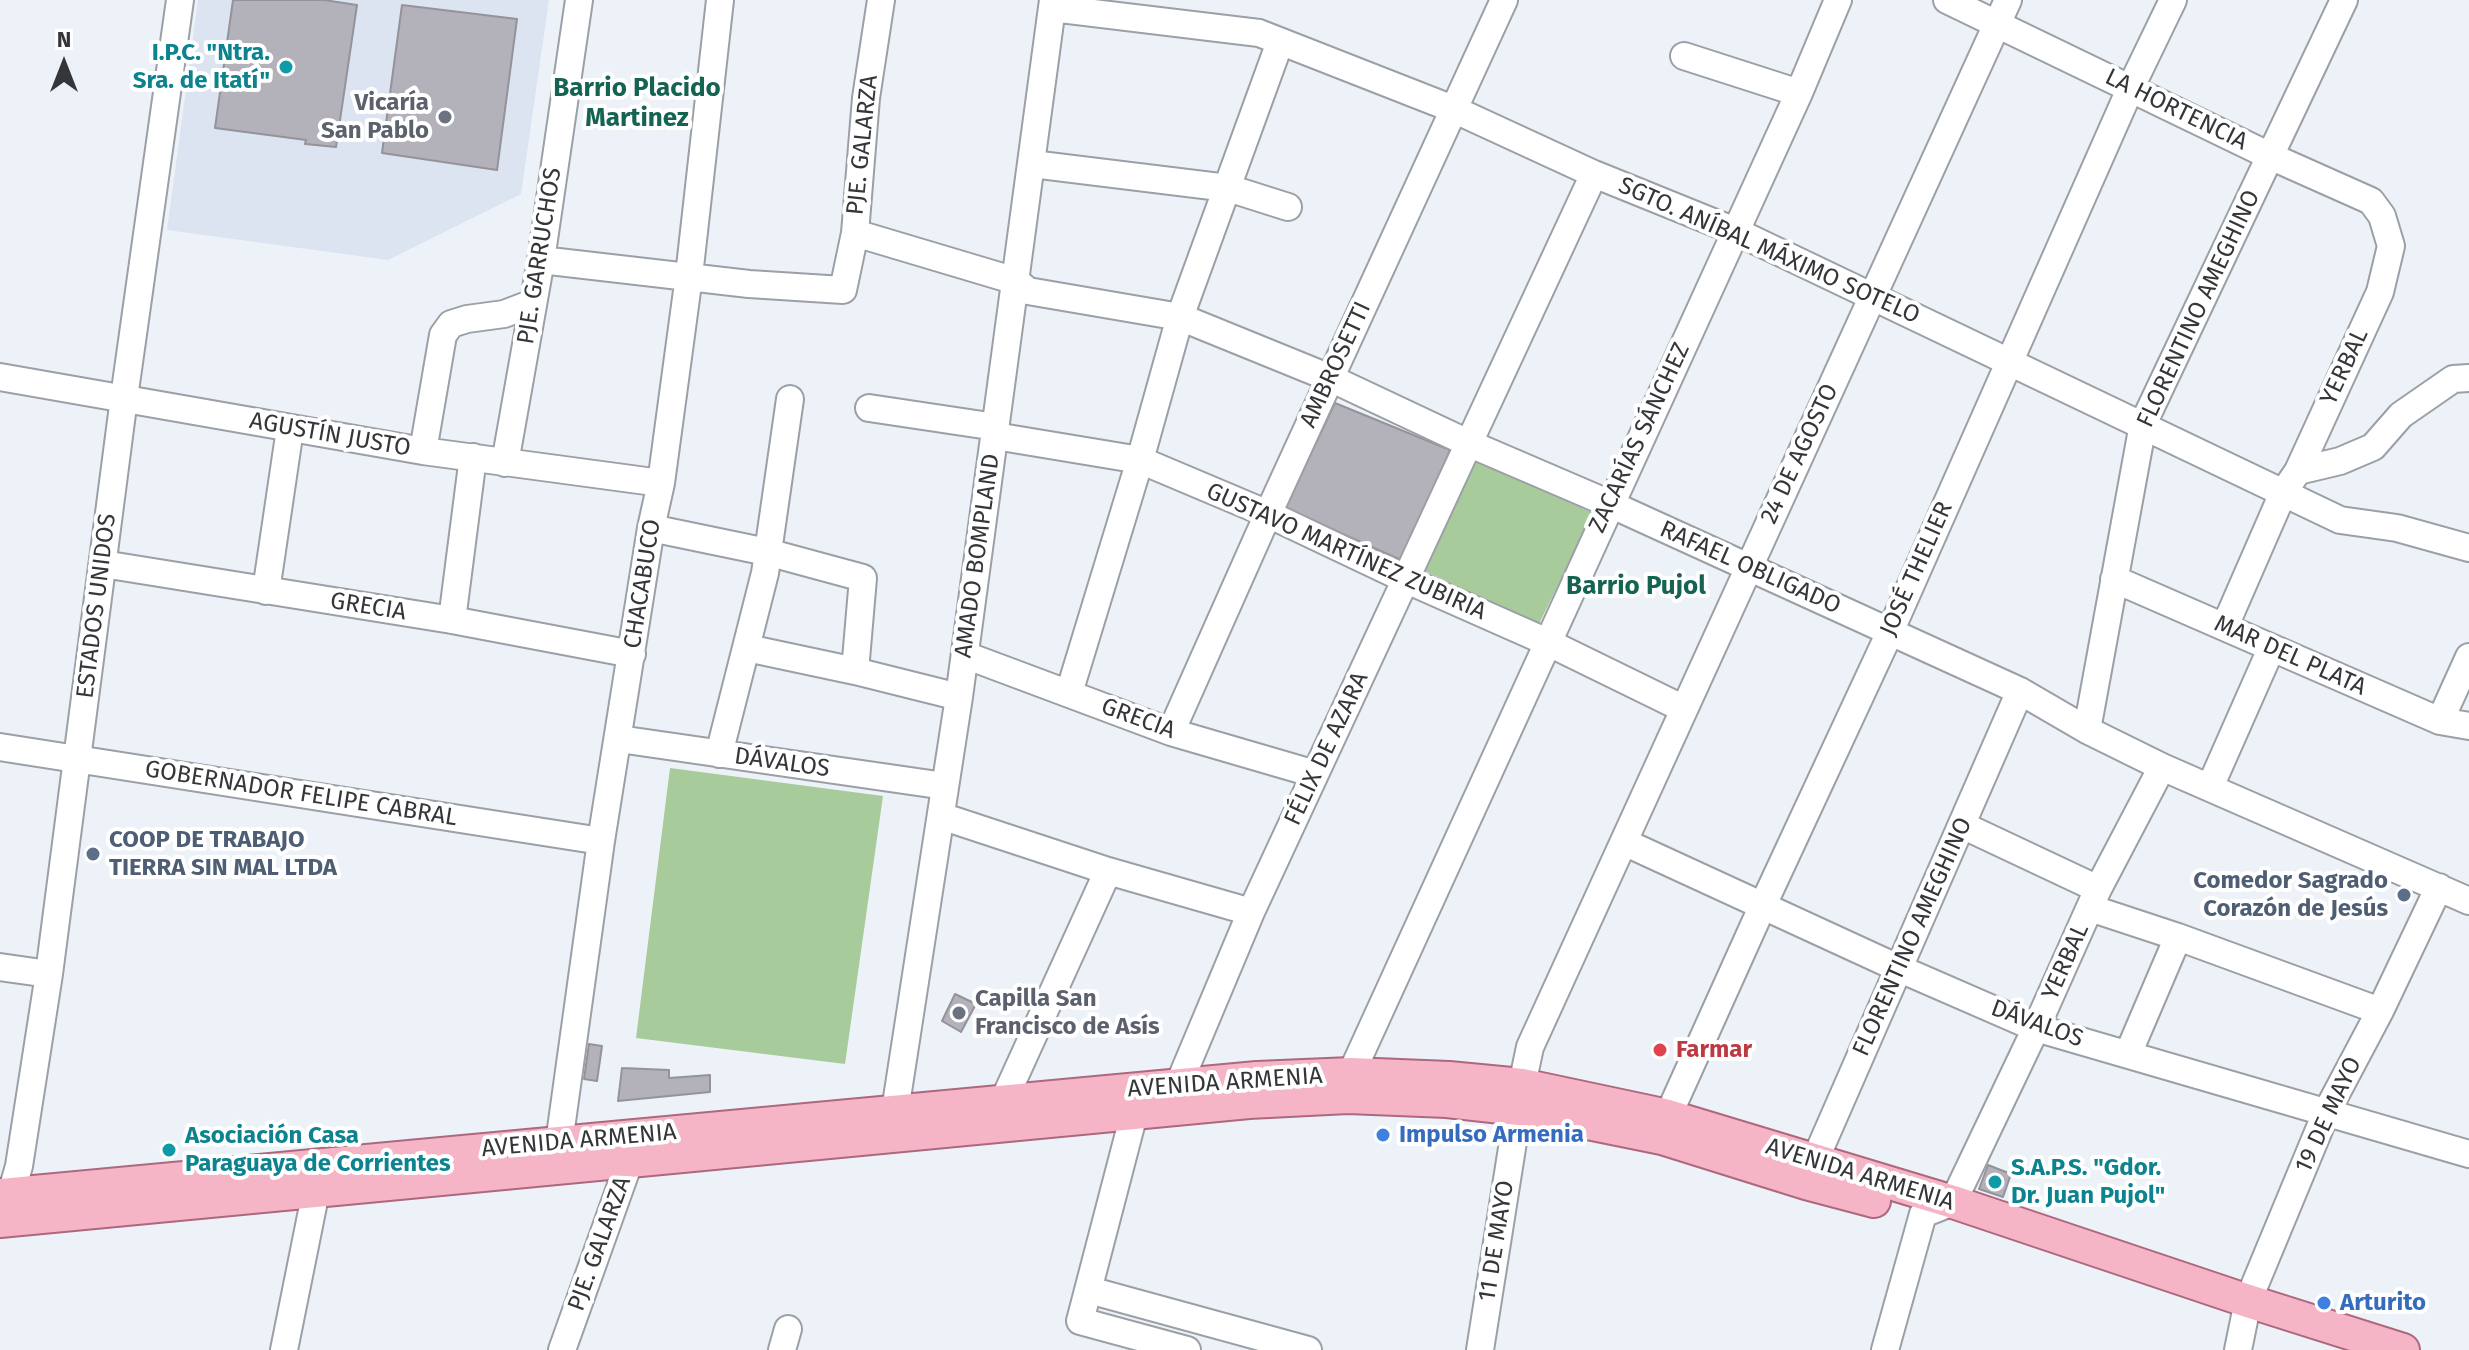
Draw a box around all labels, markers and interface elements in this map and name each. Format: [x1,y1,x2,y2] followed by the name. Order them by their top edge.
[24,24,104,104] north arrow
[57,26,71,53] text: N
[133,39,270,95] place label: I.P.C. "Ntra. Sra. de Itatí"
[277,58,295,76] marker: I.P.C. "Ntra. Sra. de Itatí"
[2100,63,2252,157] street label: LA HORTENCIA
[553,73,721,134] district label: Barrio Placido Martinez
[841,74,885,216] street label: PJE. GALARZA
[321,89,429,145] place label: Vicaría San Pablo
[436,108,454,126] marker: Vicaría San Pablo
[512,166,568,346] street label: PJE. GARRUCHOS
[1614,171,1924,331] street label: SGTO. ANÍBAL MÁXIMO SOTELO
[2131,186,2267,432] street label: FLORENTINO AMEGHINO
[1294,297,1378,433] street label: AMBROSETTI
[2315,324,2375,410] street label: YERBAL
[1583,339,1697,537] street label: ZACARÍAS SÁNCHEZ
[1755,379,1845,529] street label: 24 DE AGOSTO
[247,407,413,463] street label: AGUSTÍN JUSTO
[949,452,1007,660] street label: AMADO BOMPLAND
[1202,477,1490,627] street label: GUSTAVO MARTÍNEZ ZUBIRIA
[1875,497,1959,641] street label: JOSÉ THELIER
[71,512,123,700] street label: ESTADOS UNIDOS
[1655,515,1845,621] street label: RAFAEL OBLIGADO
[619,517,667,651] street label: CHACABUCO
[1566,571,1706,603] district label: Barrio Pujol
[328,587,408,627] street label: GRECIA
[2210,610,2370,702] street label: MAR DEL PLATA
[1279,668,1375,830] street label: FÉLIX DE AZARA
[1097,692,1179,746] street label: GRECIA
[732,742,832,784] street label: DÁVALOS
[143,755,459,833] street label: GOBERNADOR FELIPE CABRAL
[1847,813,1979,1061] street label: FLORENTINO AMEGHINO
[109,826,337,882] place label: COOP DE TRABAJO TIERRA SIN MAL LTDA
[84,845,102,863] marker: COOP DE TRABAJO TIERRA SIN MAL LTDA
[2193,867,2388,923] place label: Comedor Sagrado Corazón de Jesús
[2395,886,2413,904] marker: Comedor Sagrado Corazón de Jesús
[2036,919,2096,1005] street label: YERBAL
[975,985,1160,1041] place label: Capilla San Francisco de Asís
[1987,994,2087,1054] street label: DÁVALOS
[950,1004,968,1022] marker: Capilla San Francisco de Asís
[1676,1036,1752,1064] place label: Farmar
[1651,1041,1669,1059] marker: Farmar
[2290,1053,2368,1177] street label: 19 DE MAYO
[1127,1062,1323,1104] street label: AVENIDA ARMENIA
[480,1118,678,1164] street label: AVENIDA ARMENIA
[1399,1121,1584,1149] place label: Impulso Armenia
[185,1122,451,1178] place label: Asociación Casa Paraguaya de Corrientes
[1374,1126,1392,1144] marker: Impulso Armenia
[1762,1133,1958,1217] street label: AVENIDA ARMENIA
[160,1141,178,1159] marker: Asociación Casa Paraguaya de Corrientes
[2011,1154,2165,1210] place label: S.A.P.S. "Gdor. Dr. Juan Pujol"
[562,1173,638,1315] street label: PJE. GALARZA
[1986,1173,2004,1191] marker: S.A.P.S. "Gdor. Dr. Juan Pujol"
[1473,1179,1521,1303] street label: 11 DE MAYO
[2340,1289,2426,1317] place label: Arturito
[2315,1294,2333,1312] marker: Arturito

